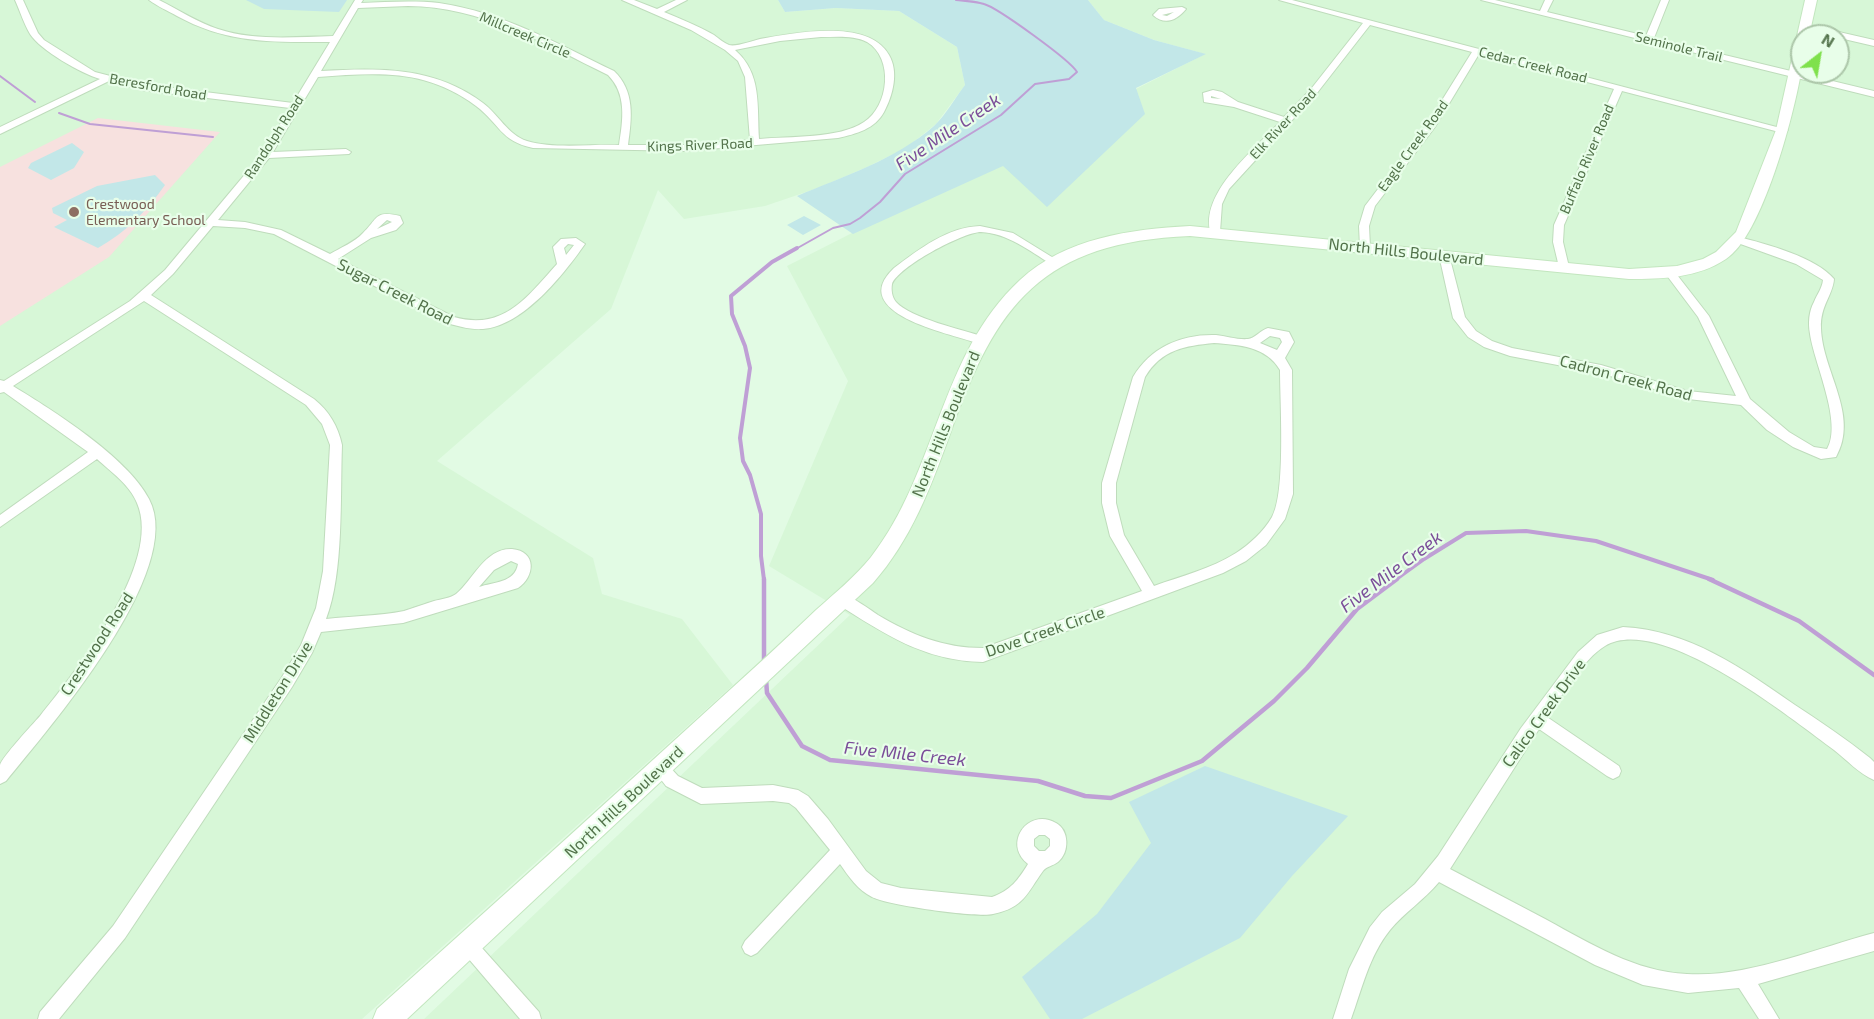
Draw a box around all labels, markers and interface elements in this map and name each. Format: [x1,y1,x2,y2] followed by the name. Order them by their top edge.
[477,8,573,62] street label: Millcreek Circle
[1790,24,1850,84] north arrow
[1633,28,1725,66] street label: Seminole Trail
[1819,29,1838,51] text: N
[1477,43,1589,87] street label: Cedar Creek Road
[108,70,208,104] street label: Beresford Road
[1246,85,1320,163] street label: Elk River Road
[891,89,1005,175] water label: Five Mile Creek
[241,92,307,182] street label: Randolph Road
[1374,97,1452,195] street label: Eagle Creek Road
[1556,102,1618,216] street label: Buffalo River Road
[647,135,753,155] street label: Kings River Road
[86,196,205,228] place label: Crestwood Elementary School
[67,205,81,219] marker: Crestwood Elementary School
[1328,234,1484,270] street label: North Hills Boulevard
[334,255,456,329] street label: Sugar Creek Road
[908,348,984,500] street label: North Hills Boulevard
[1558,351,1694,405] street label: Cadron Creek Road
[1336,527,1446,617] water label: Five Mile Creek
[57,589,137,699] street label: Crestwood Road
[983,603,1107,661] street label: Dove Creek Circle
[239,638,317,746] street label: Middleton Drive
[1498,655,1590,771] street label: Calico Creek Drive
[843,737,967,771] water label: Five Mile Creek
[561,742,687,862] street label: North Hills Boulevard

